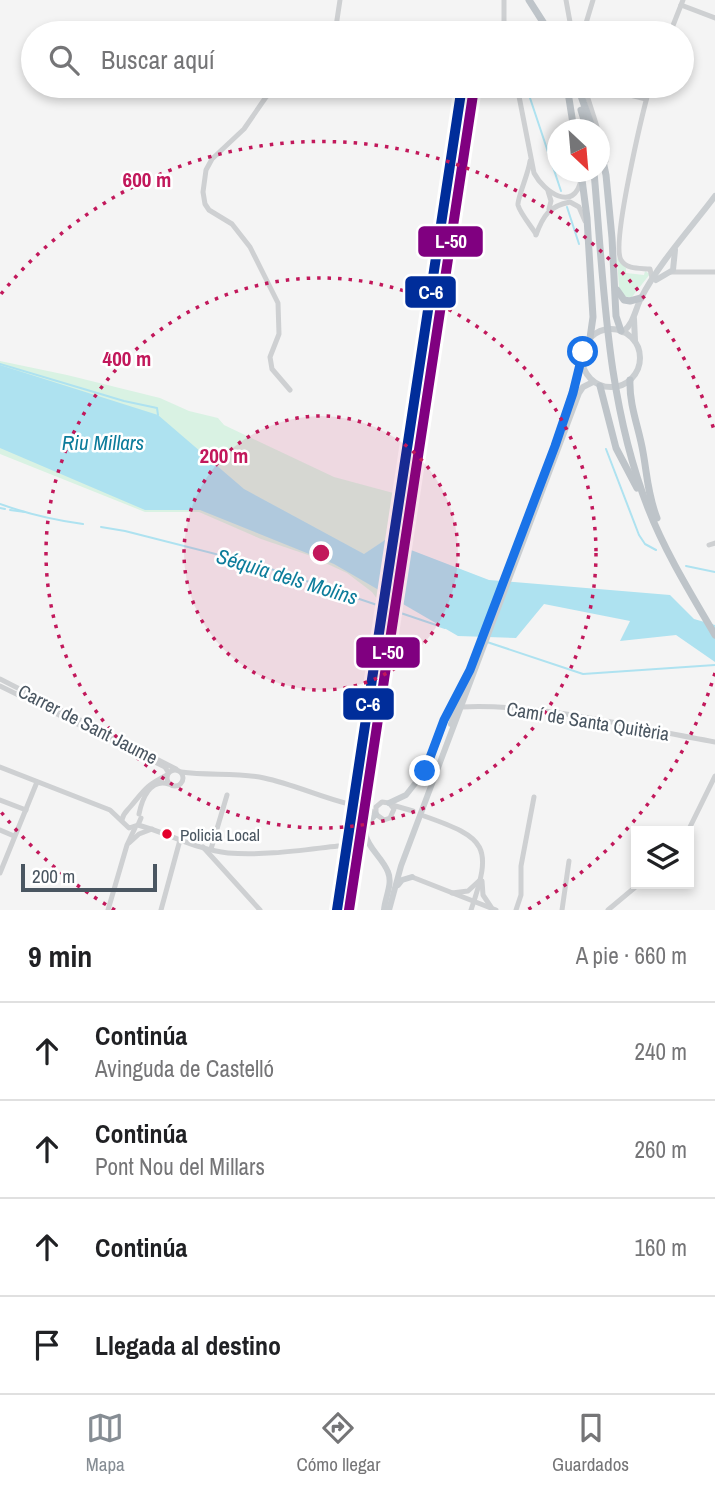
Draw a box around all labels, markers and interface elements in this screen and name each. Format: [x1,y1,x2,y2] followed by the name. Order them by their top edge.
[21,21,694,98] search box
[45,41,83,79] icon: search
[101,42,215,77] text: Buscar aquí
[547,119,610,182] north arrow
[123,165,171,194] text: 600 m
[417,225,484,258] line badge: L-50
[435,228,467,254] text: L-50
[404,275,457,309] line badge: C-6
[418,279,444,305] text: C-6
[567,336,598,367] route start
[103,344,151,373] text: 400 m
[62,428,145,457] water label: Riu Millars
[200,441,248,470] text: 200 m
[213,541,362,612] water label: Séquia dels Molins
[309,541,333,565] centre of rings
[355,636,421,669] line badge: L-50
[372,639,404,665] text: L-50
[14,678,162,770] street label: Carrer de Sant Jaume
[342,687,395,721] line badge: C-6
[355,691,381,717] text: C-6
[505,695,672,747] street label: Camí de Santa Quitèria
[409,755,440,786] route end
[180,823,260,846] place label: Policia Local
[631,826,694,889] map controls
[631,826,694,889] button: layers
[160,827,174,841] marker: Policia Local
[21,861,158,893] scale bar
[32,863,75,889] text: 200 m
[28,936,92,976] text: 9 min
[576,940,687,971] text: A pie · 660 m
[95,1018,187,1053] text: Continúa
[28,1032,66,1070] icon: ahead
[635,1036,687,1067] text: 240 m
[95,1053,274,1084] text: Avinguda de Castelló
[95,1116,187,1151] text: Continúa
[28,1130,66,1168] icon: ahead
[635,1134,687,1165] text: 260 m
[95,1151,265,1182] text: Pont Nou del Millars
[28,1228,66,1266] icon: ahead
[95,1230,187,1265] text: Continúa
[635,1232,687,1263] text: 160 m
[28,1326,66,1364] icon: arrive
[95,1328,281,1363] text: Llegada al destino
[86,1409,125,1477] tab: Mapa
[296,1409,380,1477] tab: Cómo llegar
[552,1409,629,1477] tab: Guardados

